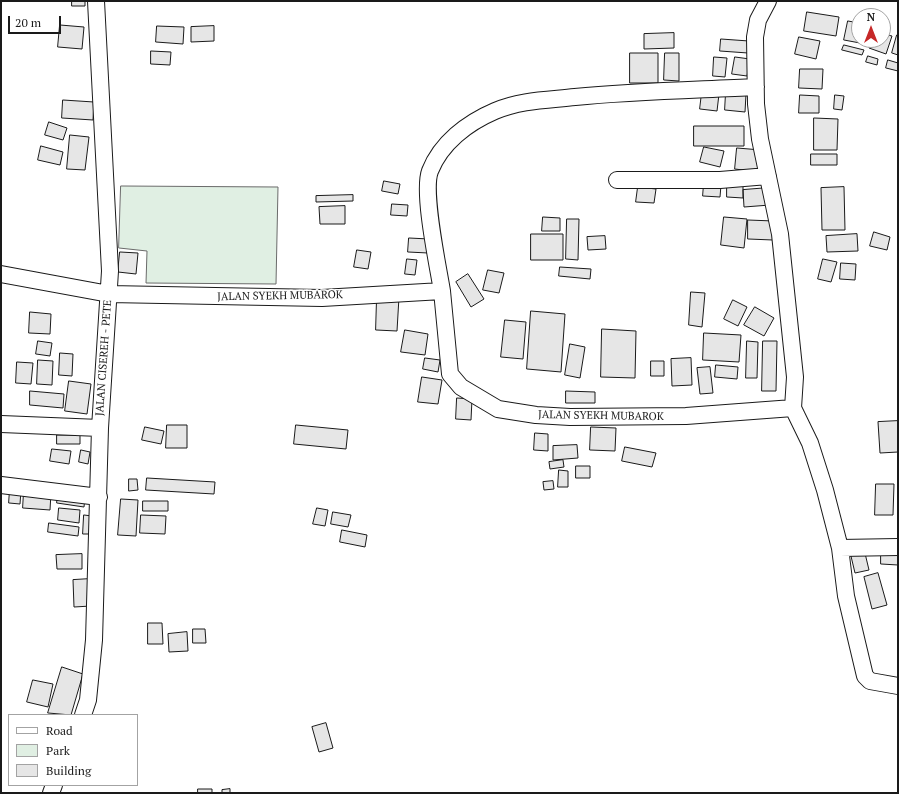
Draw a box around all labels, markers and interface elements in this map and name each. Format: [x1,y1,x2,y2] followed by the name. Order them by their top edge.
[10,8,63,34] scale bar
[851,8,891,48] north arrow
[867,10,875,24] text: N
[15,15,41,30] text: 20 m
[217,288,343,304] street label: JALAN SYEKH MUBAROK
[93,299,115,417] street label: JALAN CISEREH - PETE
[538,408,664,424] street label: JALAN SYEKH MUBAROK
[8,714,138,786] legend
[46,723,73,738] text: Road
[46,743,70,758] text: Park
[46,763,91,778] text: Building

